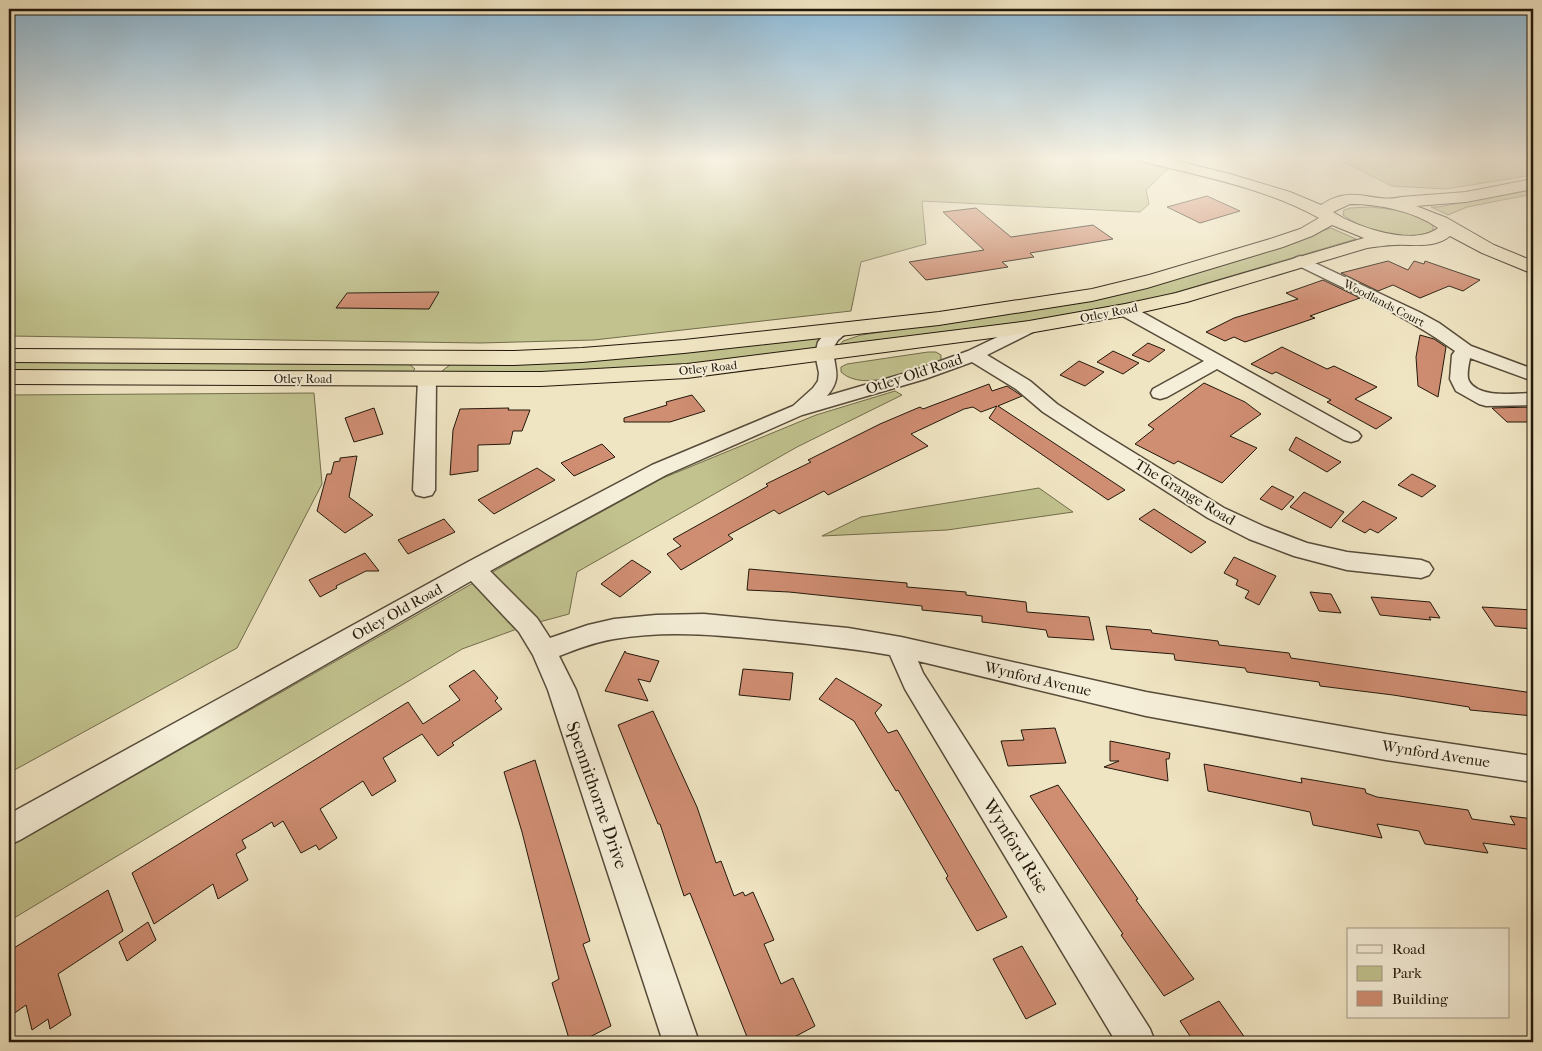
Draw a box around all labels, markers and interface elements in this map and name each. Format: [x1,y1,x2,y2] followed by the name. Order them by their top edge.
[1340,276,1428,330] street label: Woodlands Court
[1079,300,1139,325] street label: Otley Road
[863,350,965,398] street label: Otley Old Road
[678,358,738,378] street label: Otley Road
[274,372,333,386] street label: Otley Road
[1131,455,1239,530] street label: The Grange Road
[349,579,446,644] street label: Otley Old Road
[982,658,1094,700] street label: Wynford Avenue
[561,719,632,872] street label: Spennithorne Drive
[1380,736,1492,772] street label: Wynford Avenue
[978,795,1053,897] street label: Wynford Rise
[1347,928,1510,1018] legend
[1392,940,1426,958] text: Road
[1392,964,1422,982] text: Park
[1392,990,1449,1008] text: Building

